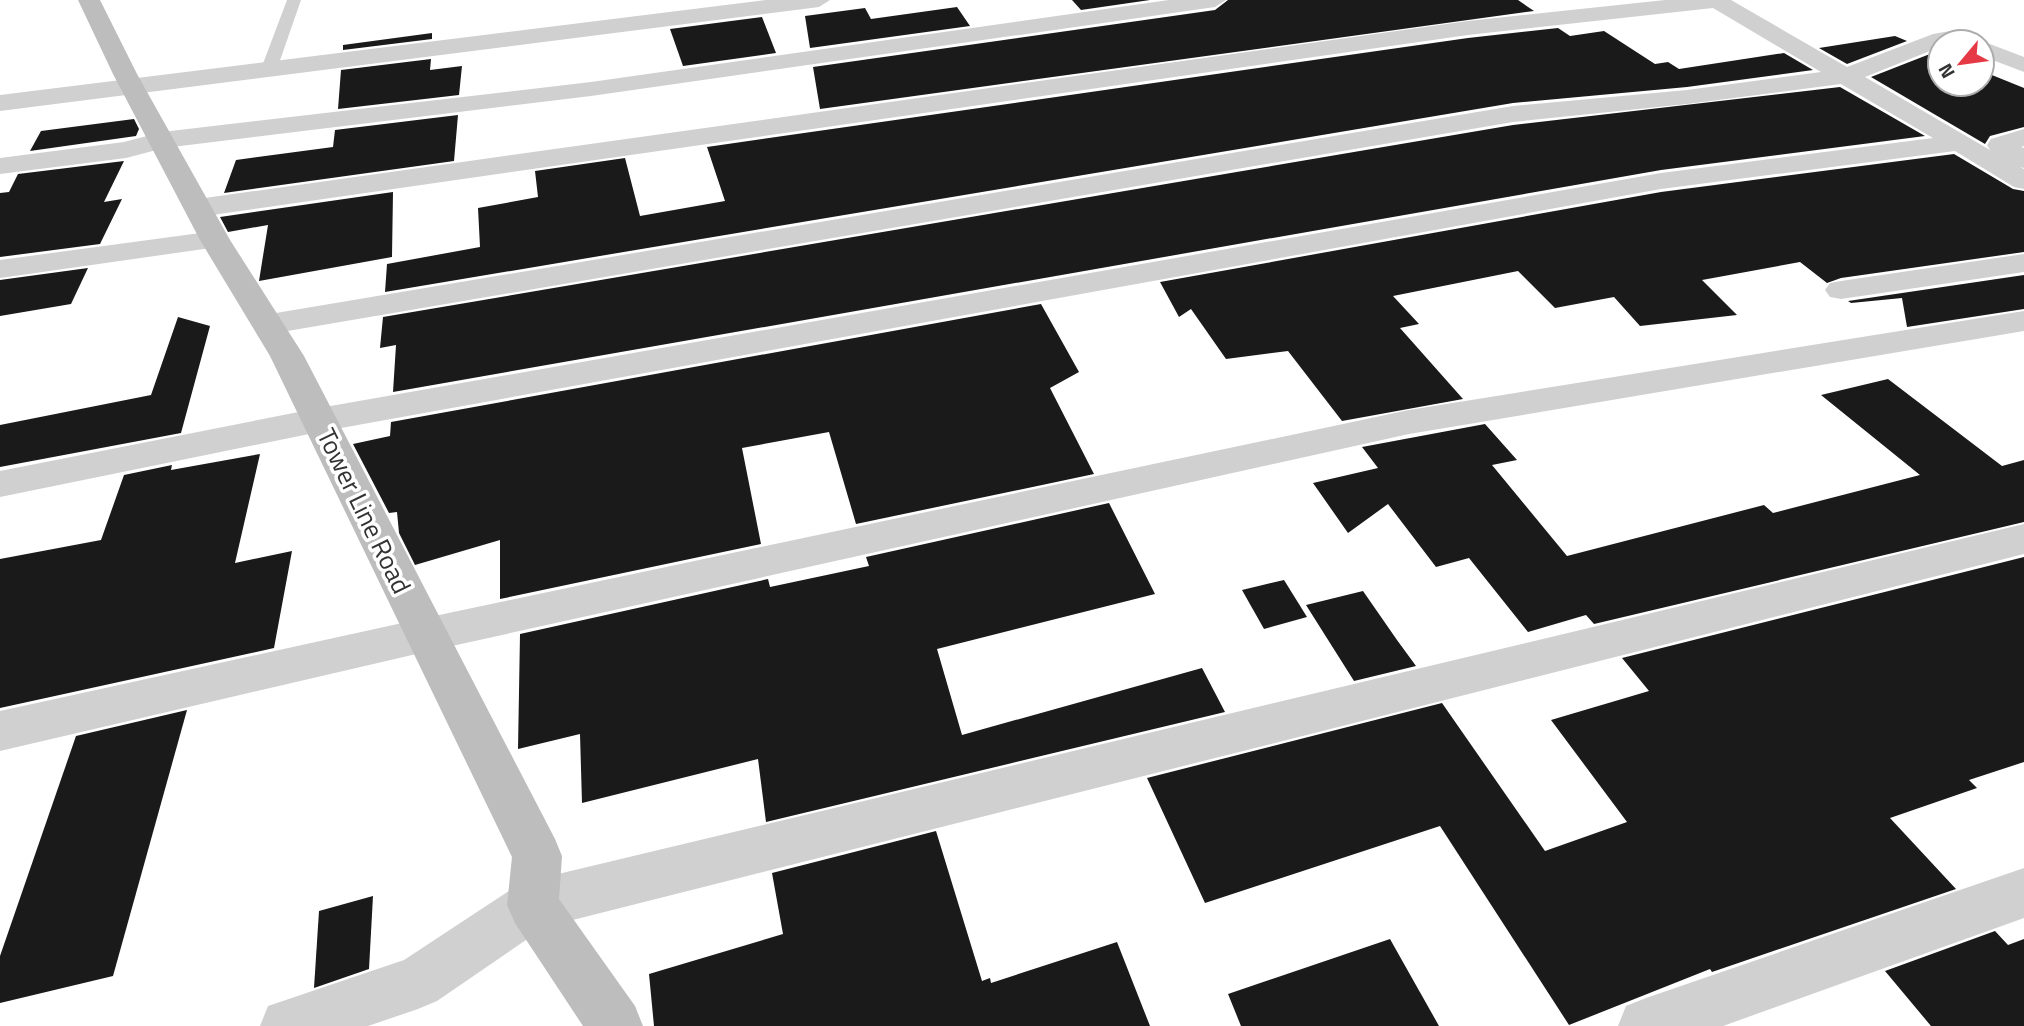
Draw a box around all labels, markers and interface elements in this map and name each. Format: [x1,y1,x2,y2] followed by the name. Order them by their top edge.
[1926,28,1996,98] north arrow
[1930,59,1962,84] text: N
[308,421,421,600] street label: Tower Line Road

